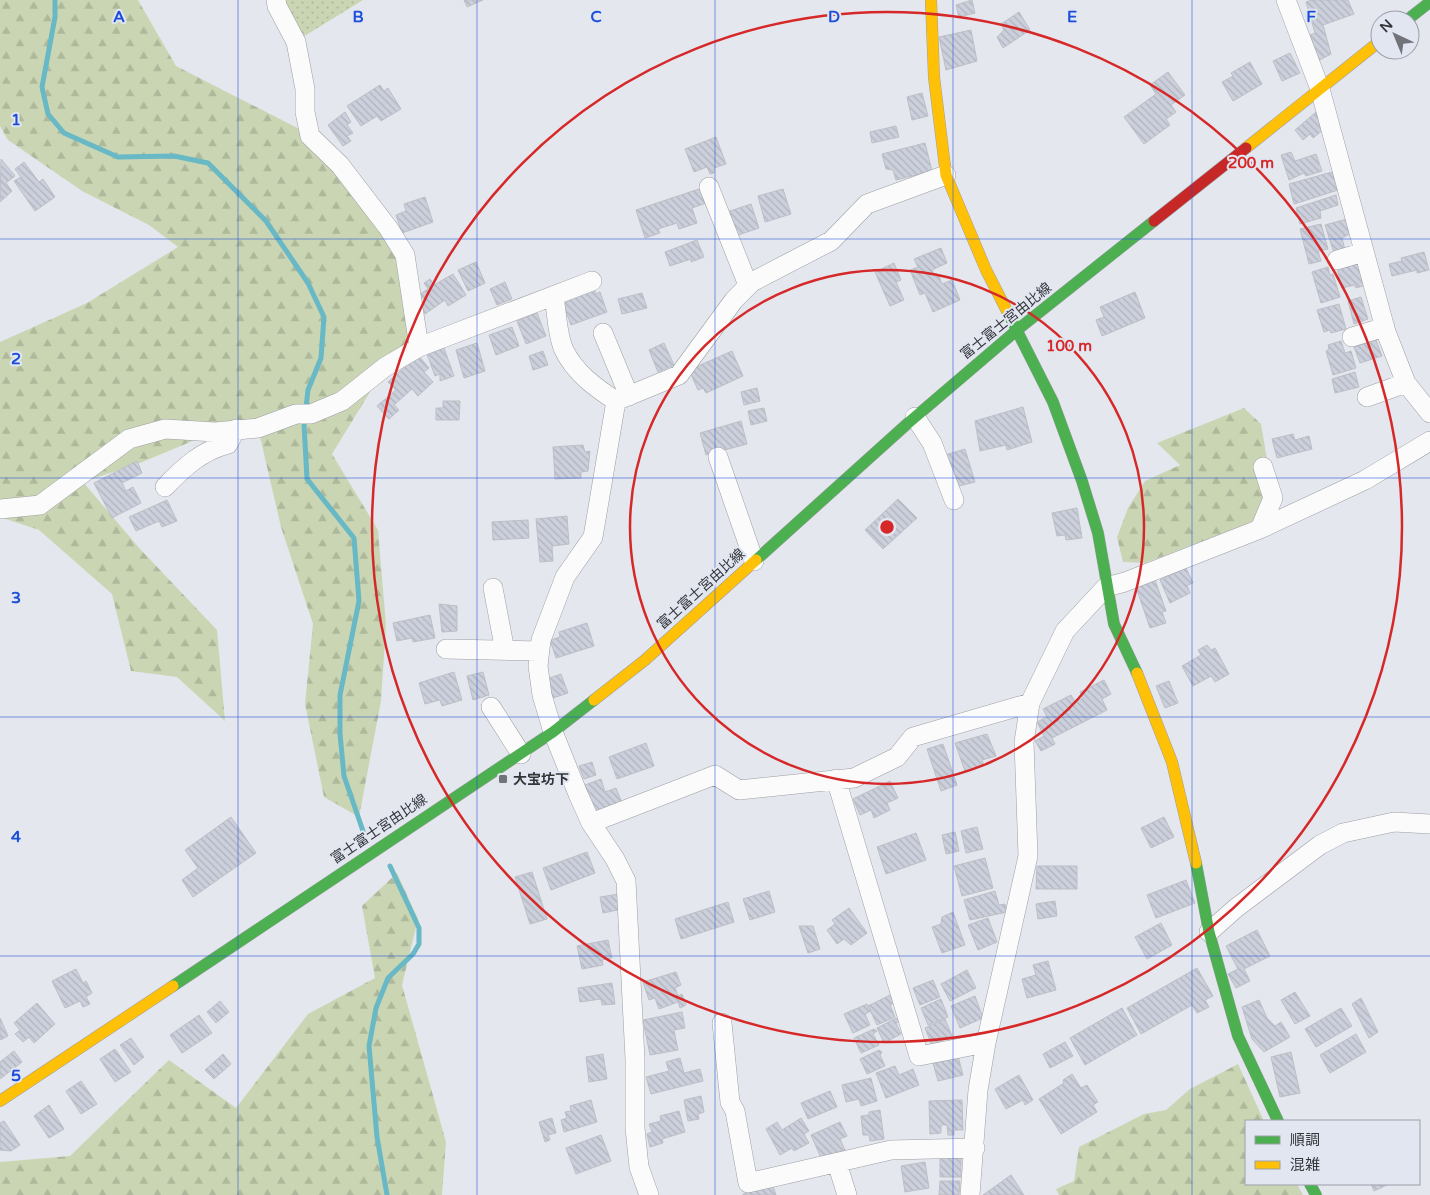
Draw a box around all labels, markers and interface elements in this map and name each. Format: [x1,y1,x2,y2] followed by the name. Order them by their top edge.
[113,7,125,27] text: A
[352,7,364,27] text: B
[590,7,602,27] text: C
[828,7,840,27] text: D
[1067,7,1077,27] text: E
[1306,7,1316,27] text: F
[1370,10,1420,60] north arrow
[1376,16,1396,36] text: N
[11,110,21,130] text: 1
[1228,154,1274,172] text: 200 m
[957,279,1055,363] street label: 富士富士宮由比線
[1046,337,1092,355] text: 100 m
[11,349,21,369] text: 2
[878,518,896,536] centre of rings
[654,545,748,633] street label: 富士富士宮由比線
[11,588,21,608] text: 3
[513,771,569,788] place label: 大宝坊下
[497,773,509,785] marker: 大宝坊下
[328,791,430,867] street label: 富士富士宮由比線
[11,827,21,847] text: 4
[11,1066,21,1086] text: 5
[1245,1120,1420,1185] legend
[1290,1131,1320,1149] text: 順調
[1290,1156,1320,1174] text: 混雑

